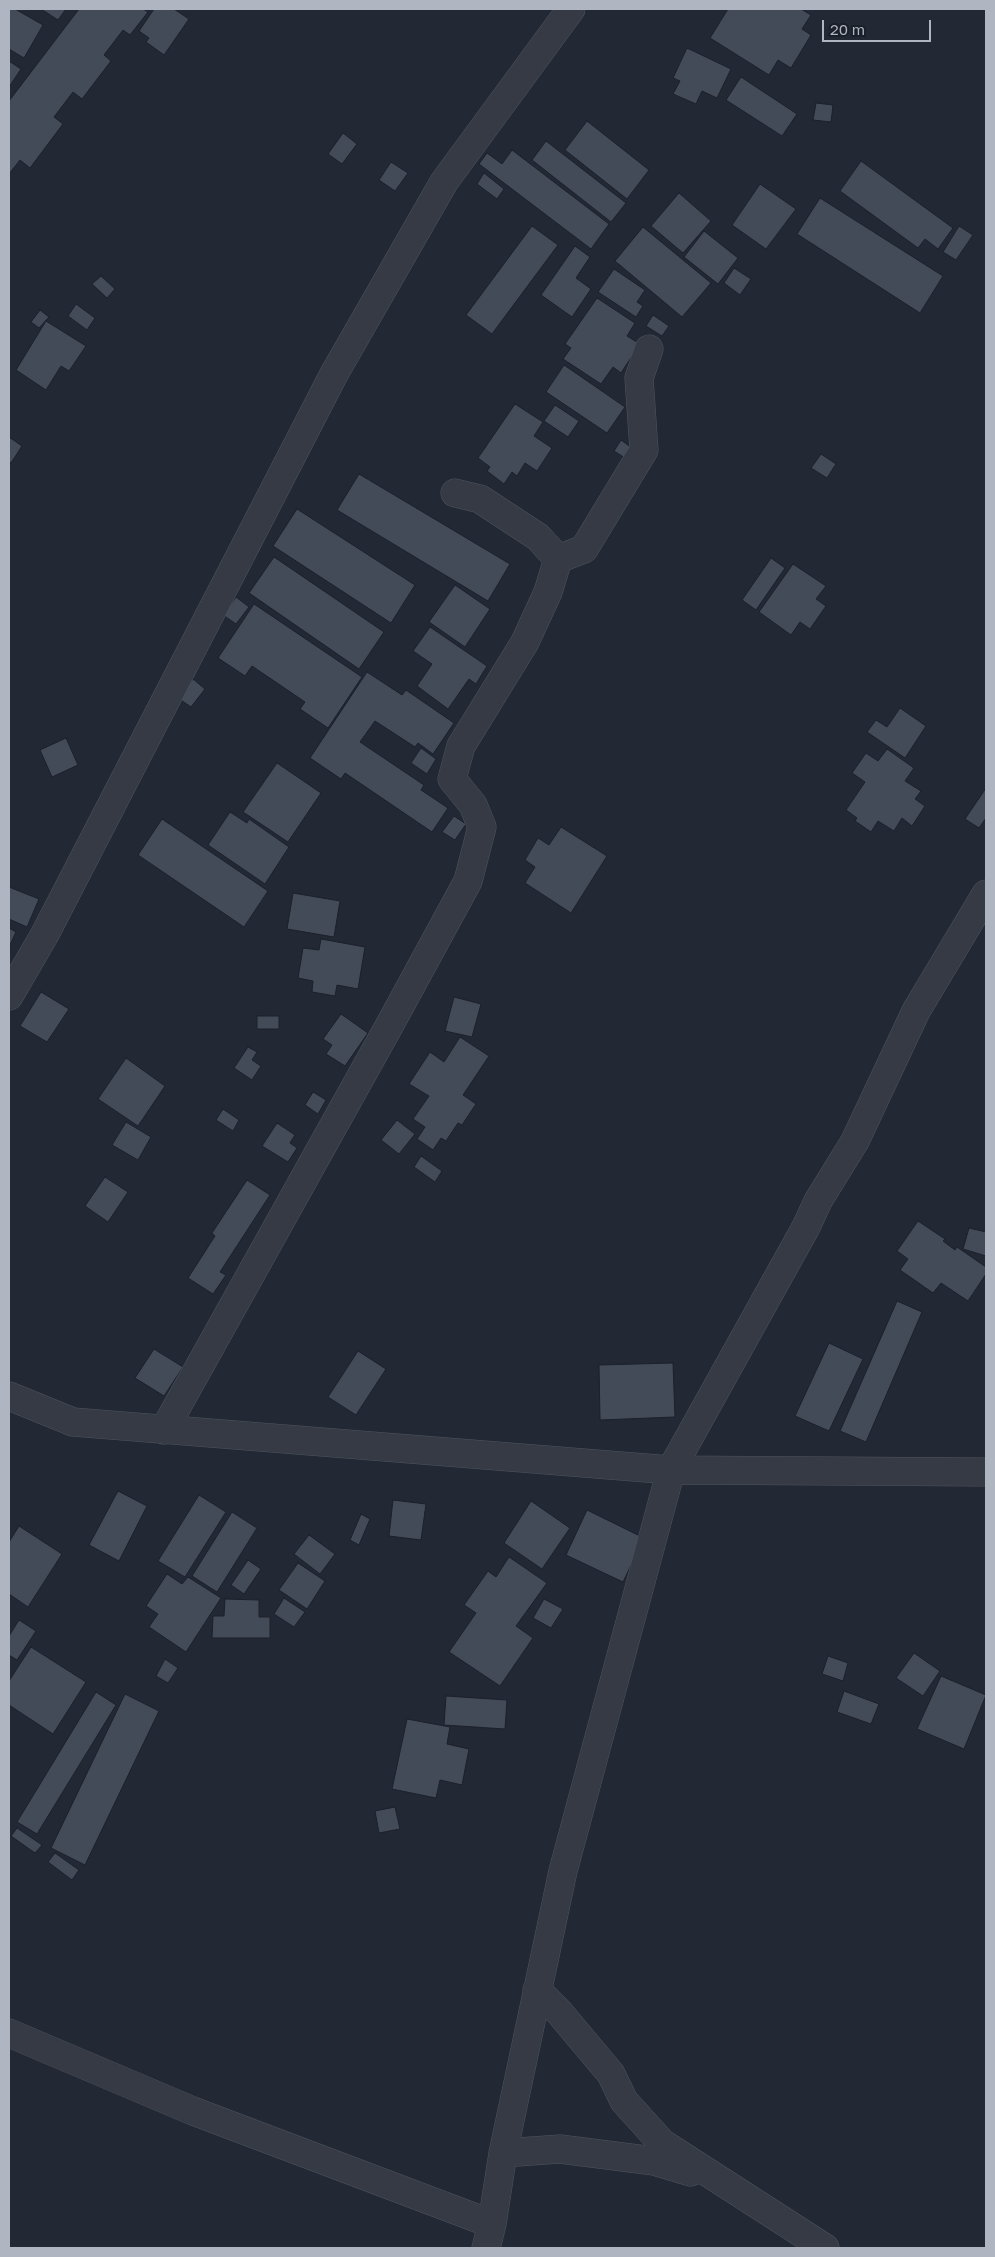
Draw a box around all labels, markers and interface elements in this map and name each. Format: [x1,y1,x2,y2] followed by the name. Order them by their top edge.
[825,10,934,42] scale bar
[830,20,865,38] text: 20 m

